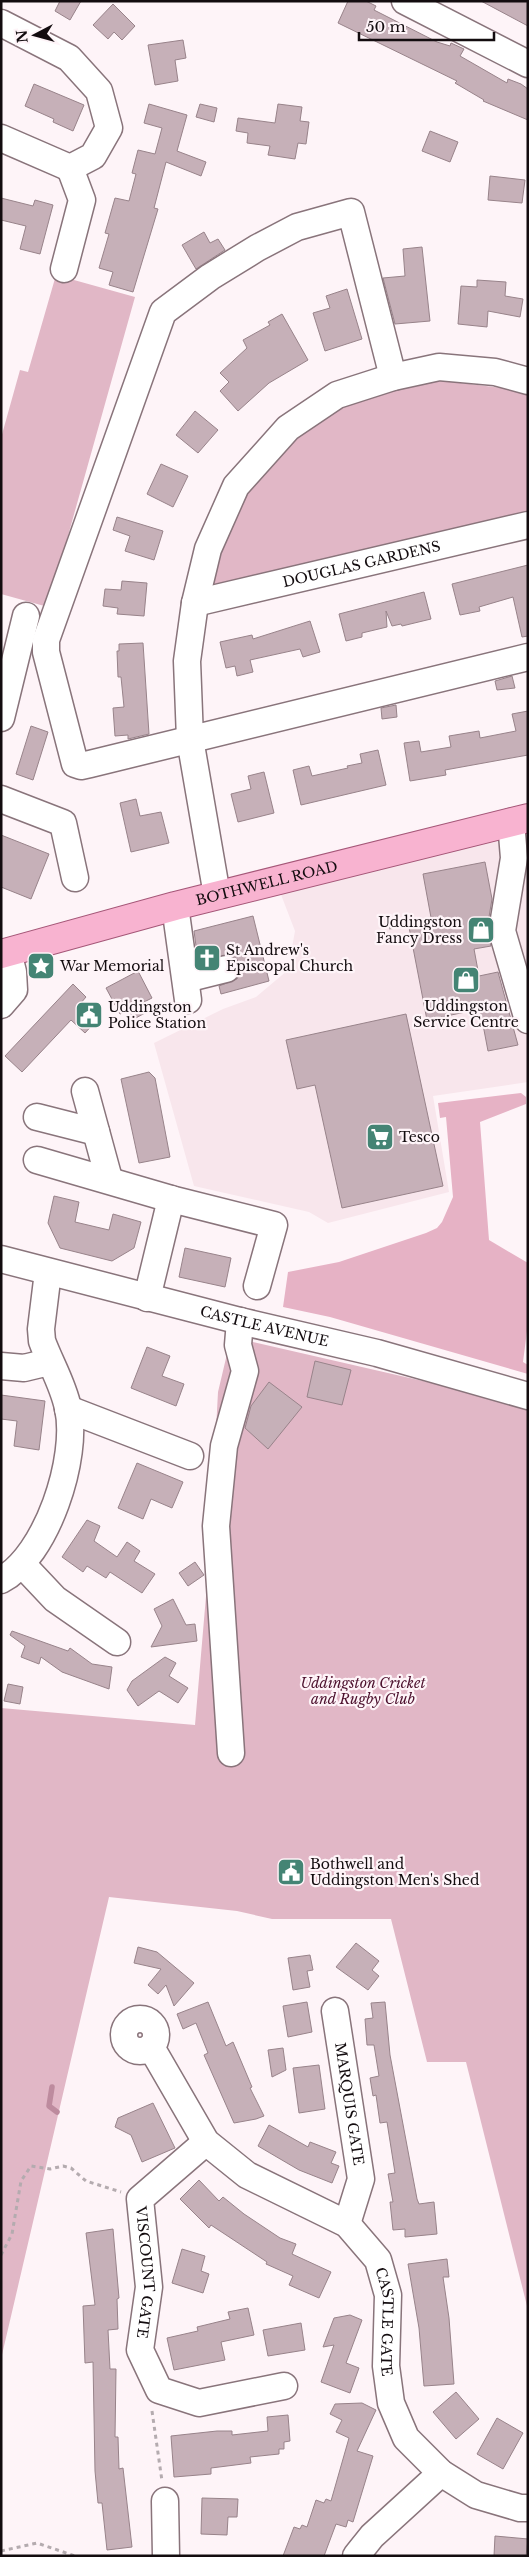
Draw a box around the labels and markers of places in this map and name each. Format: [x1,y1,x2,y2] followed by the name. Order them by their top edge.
[376,913,462,947] place label: Uddingston Fancy Dress
[466,915,496,945] shop icon: Uddingston Fancy Dress
[226,941,354,975] place label: St Andrew's Episcopal Church
[192,943,222,973] church icon: St Andrew's Episcopal Church
[26,951,56,981] place icon: War Memorial
[59,957,165,975] place label: War Memorial
[451,965,481,995] shop icon: Uddingston Service Centre
[413,997,519,1031] place label: Uddingston Service Centre
[108,998,206,1032] place label: Uddingston Police Station
[74,1000,104,1030] public building icon: Uddingston Police Station
[365,1122,395,1152] supermarket icon: Tesco
[399,1128,440,1146] place label: Tesco
[310,1855,480,1889] place label: Bothwell and Uddingston Men's Shed
[276,1857,306,1887] public building icon: Bothwell and Uddingston Men's Shed

